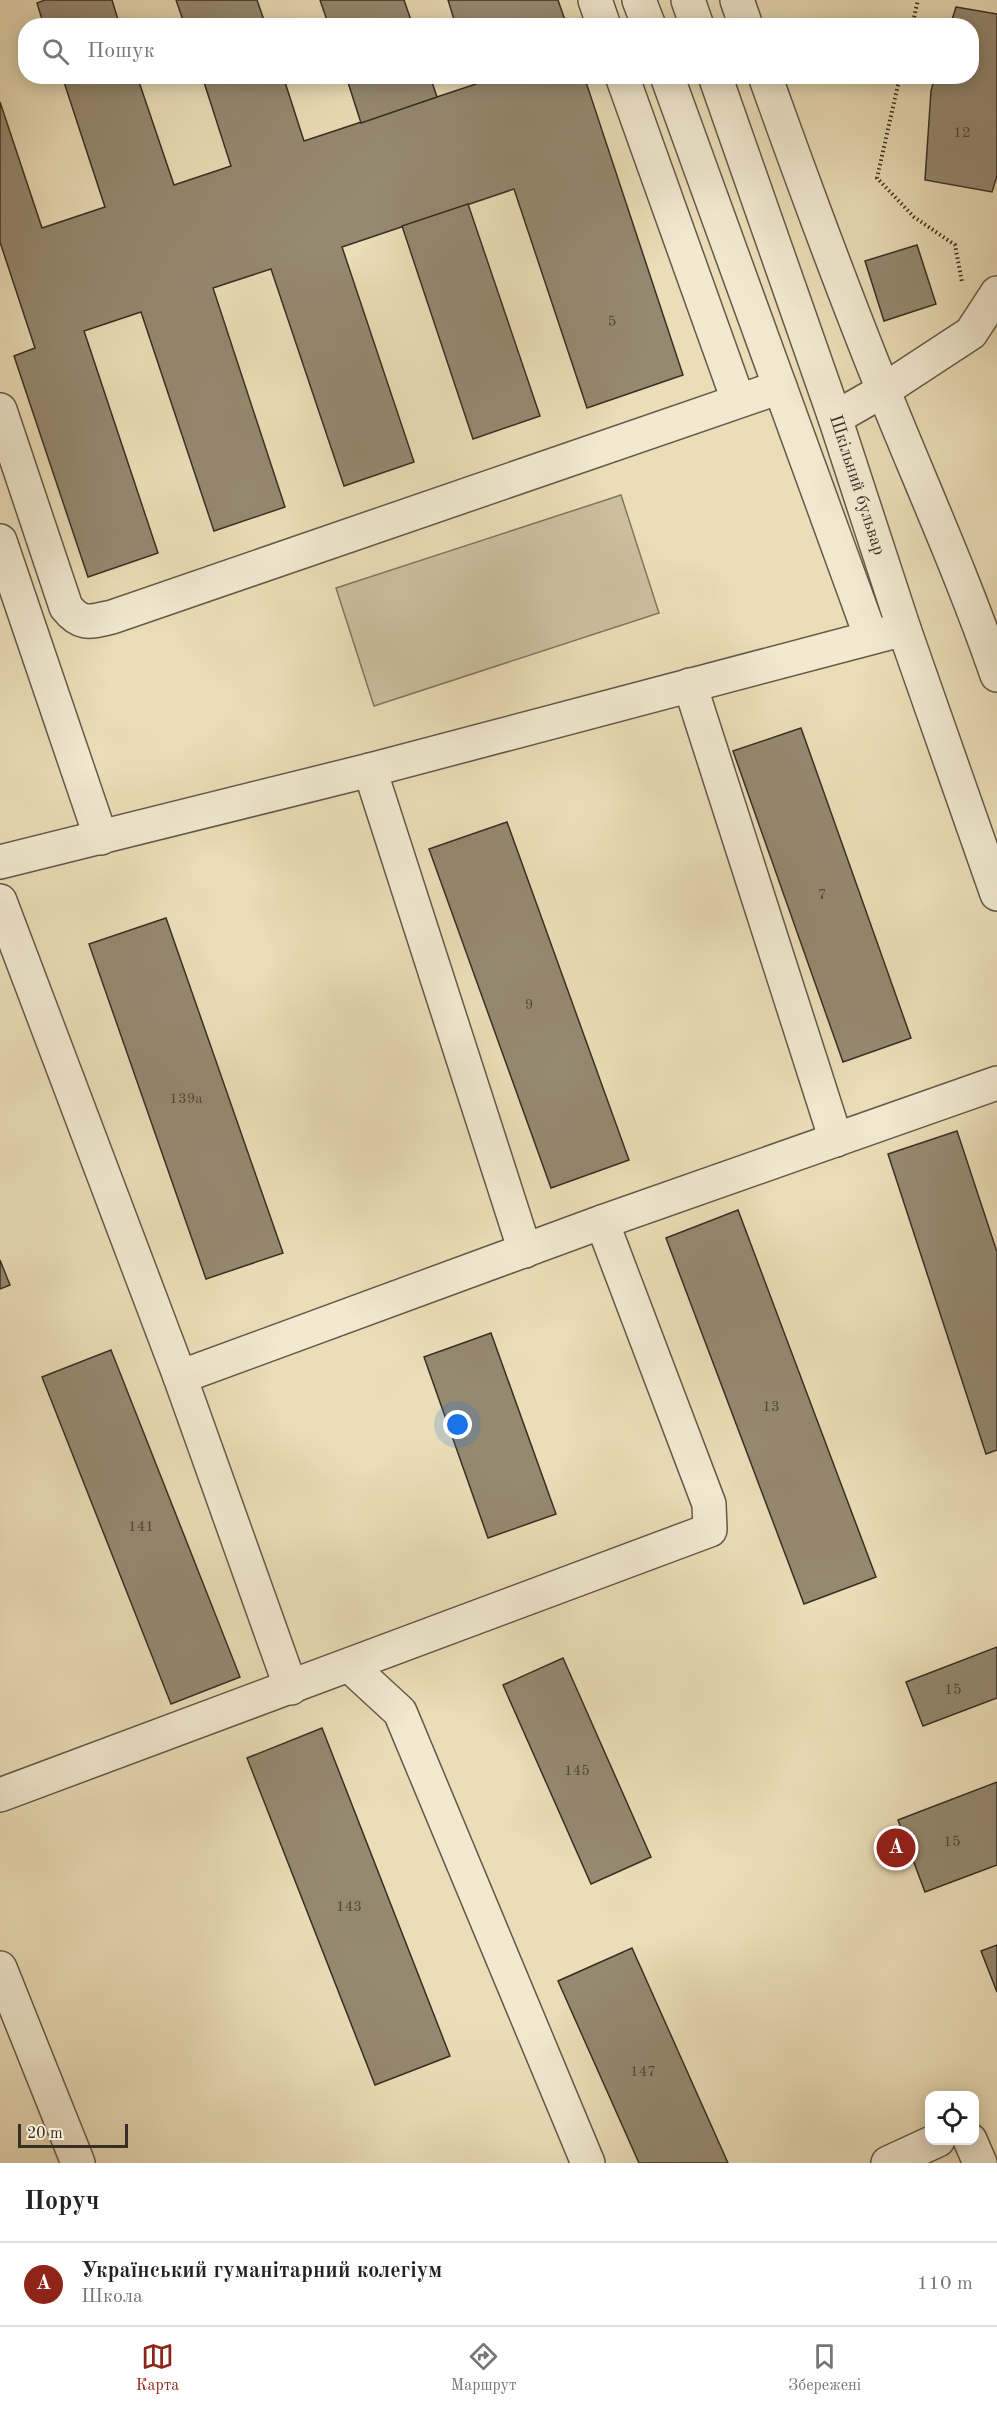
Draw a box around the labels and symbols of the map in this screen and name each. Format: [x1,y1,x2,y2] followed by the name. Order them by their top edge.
[953,126,971,141] house number: 12
[608,315,616,330] house number: 5
[826,413,888,557] street label: Шкільний бульвар
[818,888,826,903] house number: 7
[525,998,533,1013] house number: 9
[169,1092,203,1107] house number: 139а
[762,1400,780,1415] house number: 13
[443,1410,472,1439] your location
[128,1520,154,1535] house number: 141
[944,1683,962,1698] house number: 15
[564,1764,590,1779] house number: 145
[876,1826,916,1870] pin: A
[943,1835,961,1850] house number: 15
[336,1900,362,1915] house number: 143
[630,2065,656,2080] house number: 147
[18,2121,128,2148] scale bar

